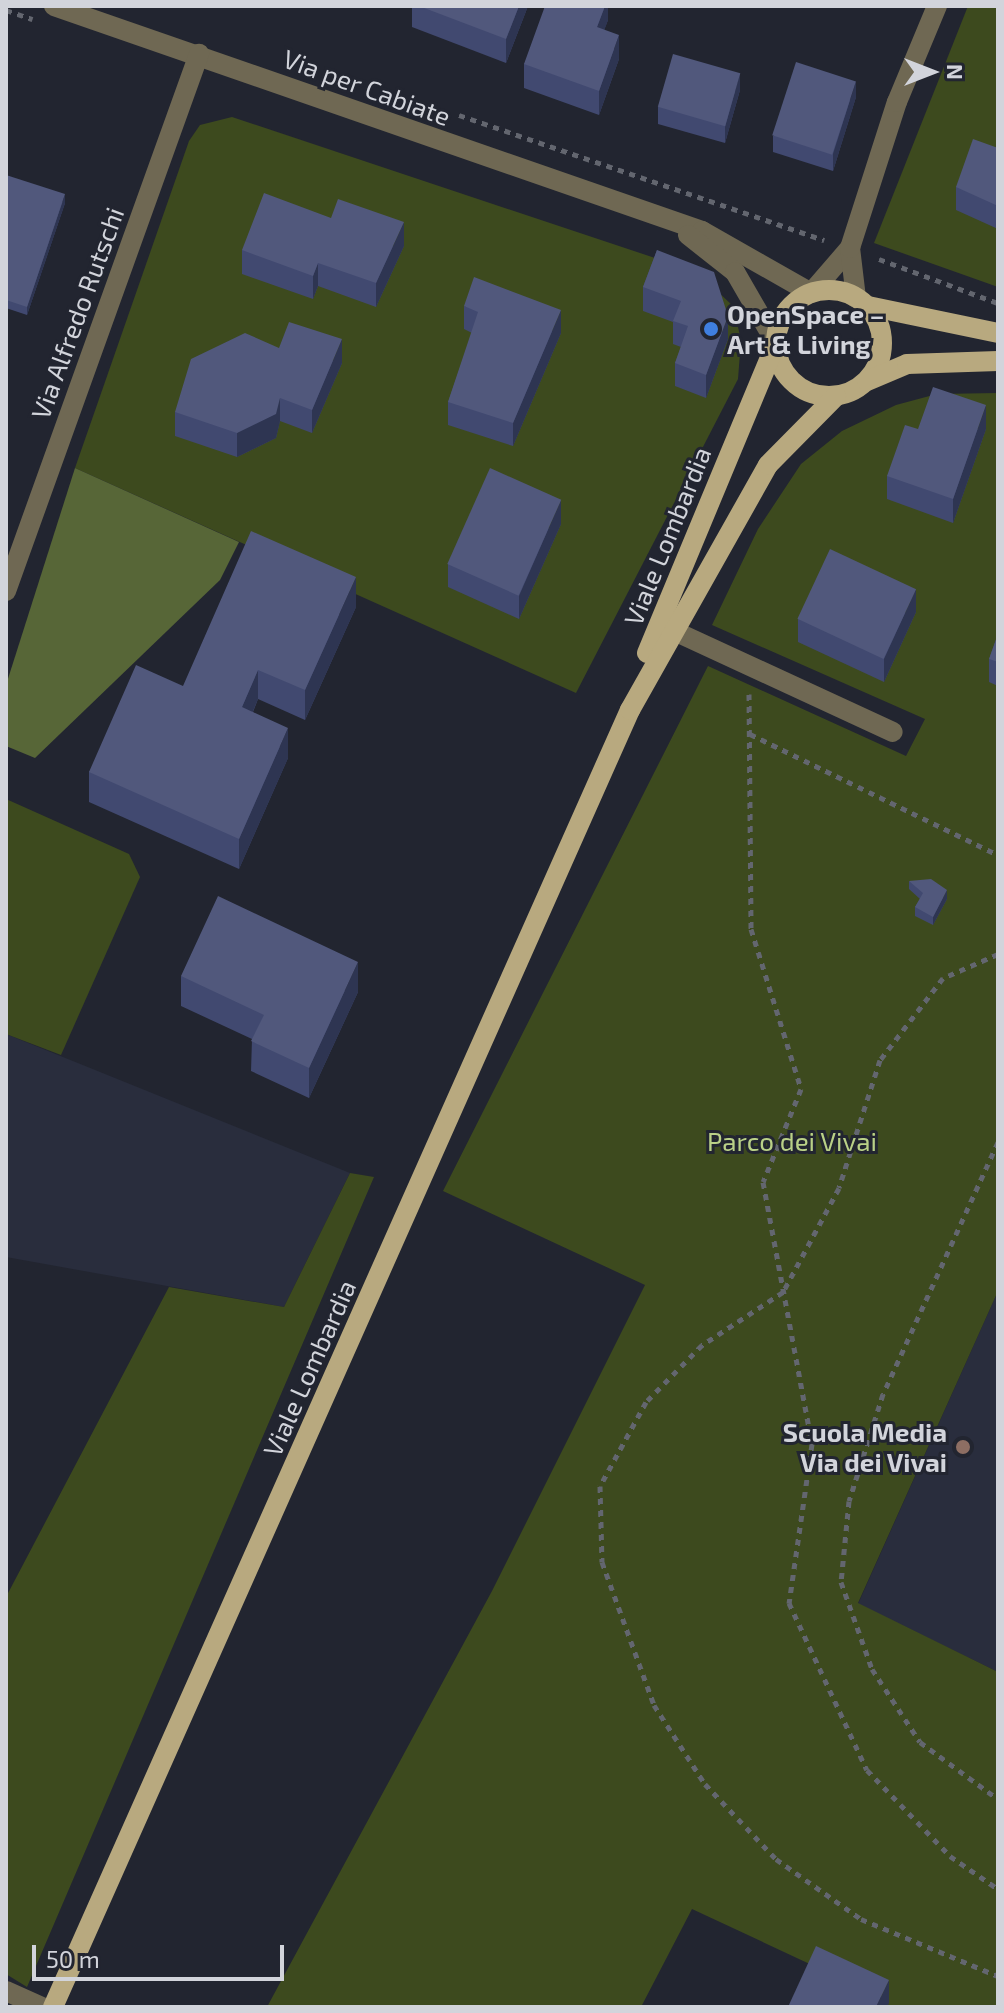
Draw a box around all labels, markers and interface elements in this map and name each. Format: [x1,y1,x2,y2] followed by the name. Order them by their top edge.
[892,32,972,112] north arrow
[279,42,455,132] street label: Via per Cabiate
[943,64,969,80] text: N
[24,203,130,423] street label: Via Alfredo Rutschi
[727,298,884,360] place label: OpenSpace – Art & Living
[702,320,720,338] marker: OpenSpace – Art & Living
[617,442,717,630] street label: Viale Lombardia
[707,1125,877,1157] park label: Parco dei Vivai
[256,1275,362,1461] street label: Viale Lombardia
[783,1416,947,1478] place label: Scuola Media Via dei Vivai
[954,1438,972,1456] marker: Scuola Media Via dei Vivai
[36,1929,288,1979] scale bar
[46,1944,100,1973] text: 50 m

